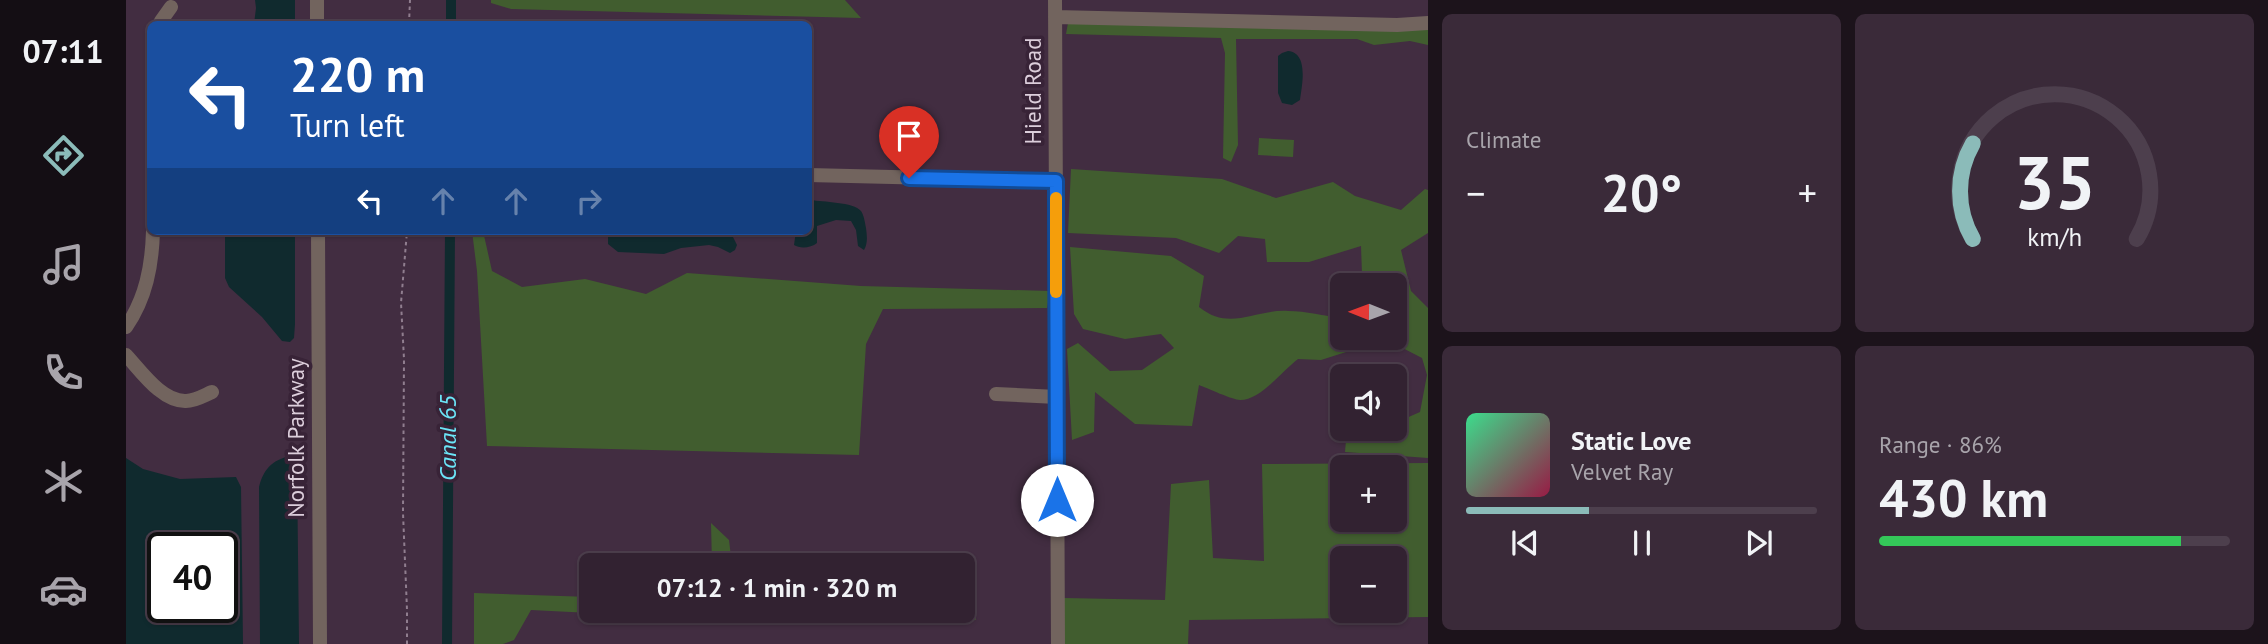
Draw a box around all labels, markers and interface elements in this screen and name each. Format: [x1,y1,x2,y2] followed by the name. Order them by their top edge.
[22,30,104,72] text: 07:11
[1018,37,1047,145] street label: Hield Road
[290,42,425,106] text: 220 m
[175,49,266,140] icon: left
[290,104,405,146] text: Turn left
[879,106,939,178] pin
[890,117,928,155] icon: arrive
[1466,125,1541,154] text: Climate
[39,131,88,180] icon: directions
[2013,135,2096,229] text: 35
[1601,159,1682,226] text: 20°
[1466,168,1485,217] text: −
[1798,168,1817,217] text: +
[351,182,389,220] icon: left
[424,182,462,220] icon: ahead
[497,182,535,220] icon: ahead
[570,182,608,220] icon: right
[2027,221,2082,253] text: km/h
[39,240,88,289] icon: music
[1330,273,1407,350] north arrow
[1330,273,1407,623] map controls
[39,348,88,397] icon: phone
[281,358,310,518] street label: Norfolk Parkway
[1330,364,1407,441] button: sound
[432,395,463,481] water label: Canal 65
[1571,424,1692,457] text: Static Love
[1879,430,2002,459] text: Range · 86%
[1330,455,1407,532] button: +
[39,457,88,506] icon: climate
[1571,457,1673,486] text: Velvet Ray
[1020,463,1094,537] position arrow
[1879,464,2048,531] text: 430 km
[1506,524,1544,562] icon: previous
[1623,524,1661,562] icon: pause
[1740,524,1778,562] icon: next
[147,532,238,623] speed limit sign: 40
[1330,546,1407,623] button: −
[39,565,88,614] icon: car
[657,571,897,604] text: 07:12 · 1 min · 320 m

